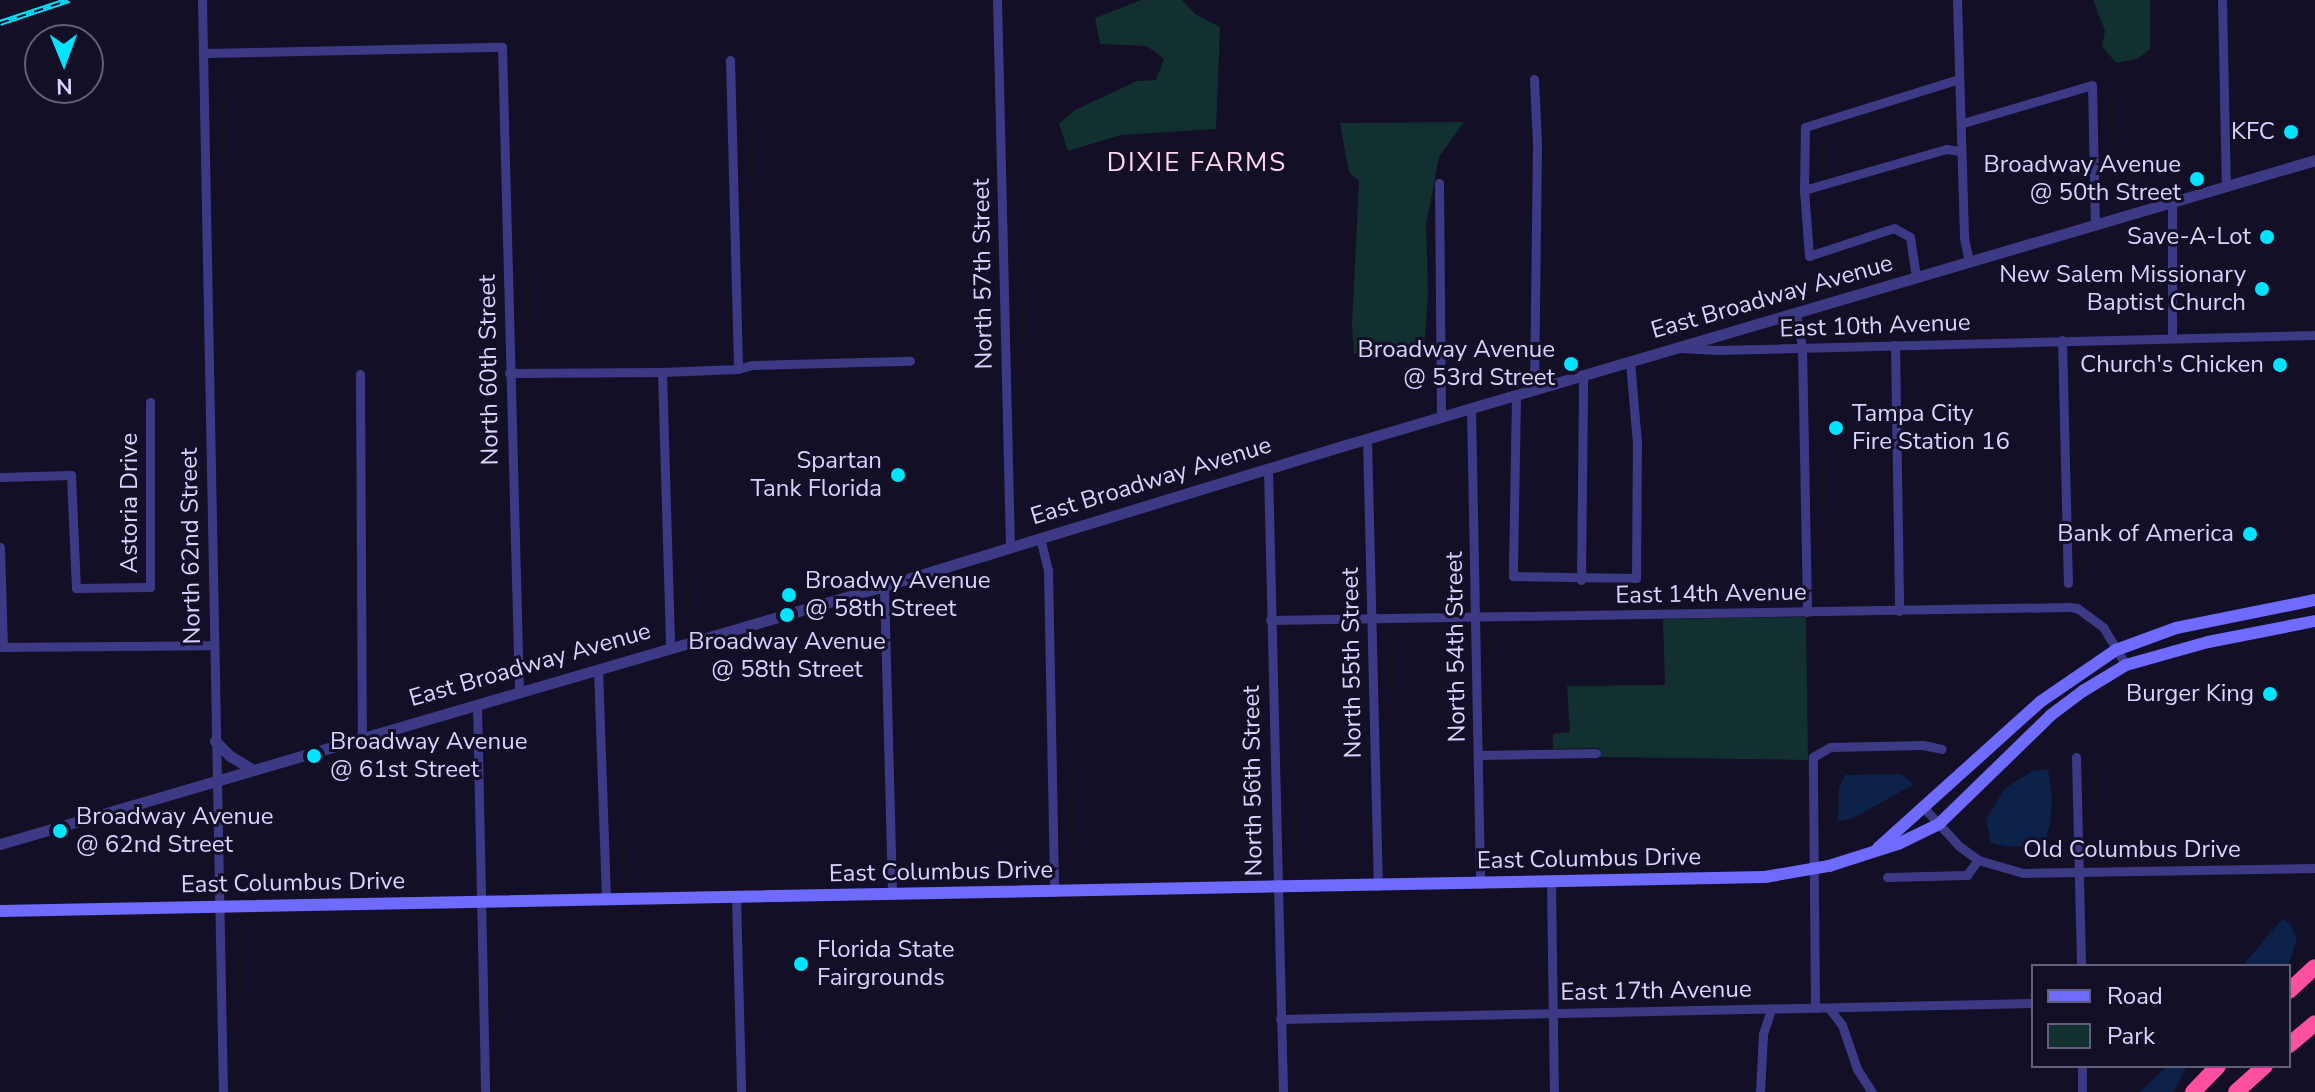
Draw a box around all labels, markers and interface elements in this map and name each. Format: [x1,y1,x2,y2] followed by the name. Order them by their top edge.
[24,24,104,104] north arrow
[56,71,73,101] text: N
[2231,118,2275,146] place label: KFC
[2282,123,2300,141] marker: KFC
[1107,147,1287,179] district label: DIXIE FARMS
[1984,151,2181,207] place label: Broadway Avenue @ 50th Street
[2188,170,2206,188] marker: Broadway Avenue @ 50th Street
[967,178,999,370] street label: North 57th Street
[2127,223,2251,251] place label: Save-A-Lot
[2258,228,2276,246] marker: Save-A-Lot
[1648,249,1896,345] street label: East Broadway Avenue
[1999,261,2246,317] place label: New Salem Missionary Baptist Church
[473,274,505,466] street label: North 60th Street
[2253,280,2271,298] marker: New Salem Missionary Baptist Church
[1779,308,1971,344] street label: East 10th Avenue
[1358,336,1555,392] place label: Broadway Avenue @ 53rd Street
[2080,351,2264,379] place label: Church's Chicken
[1562,355,1580,373] marker: Broadway Avenue @ 53rd Street
[2271,356,2289,374] marker: Church's Chicken
[1852,400,2010,456] place label: Tampa City Fire Station 16
[1827,419,1845,437] marker: Tampa City Fire Station 16
[1027,431,1275,531] street label: East Broadway Avenue
[116,433,144,573] street label: Astoria Drive
[175,447,207,645] street label: North 62nd Street
[751,447,882,503] place label: Spartan Tank Florida
[889,466,907,484] marker: Spartan Tank Florida
[2057,520,2234,548] place label: Bank of America
[2241,525,2259,543] marker: Bank of America
[1440,551,1472,743] street label: North 54th Street
[805,567,991,623] place label: Broadwy Avenue @ 58th Street
[1336,567,1368,759] street label: North 55th Street
[1615,578,1807,610] street label: East 14th Avenue
[780,586,798,604] marker: Broadwy Avenue @ 58th Street
[778,606,796,624] marker: Broadway Avenue @ 58th Street
[406,617,654,713] street label: East Broadway Avenue
[688,628,886,684] place label: Broadway Avenue @ 58th Street
[2126,680,2254,708] place label: Burger King
[1237,685,1269,877] street label: North 56th Street
[2261,685,2279,703] marker: Burger King
[330,728,527,784] place label: Broadway Avenue @ 61st Street
[305,747,323,765] marker: Broadway Avenue @ 61st Street
[76,803,273,859] place label: Broadway Avenue @ 62nd Street
[51,822,69,840] marker: Broadway Avenue @ 62nd Street
[2023,836,2241,864] street label: Old Columbus Drive
[1477,843,1701,875] street label: East Columbus Drive
[829,856,1053,888] street label: East Columbus Drive
[181,867,405,899] street label: East Columbus Drive
[817,936,954,992] place label: Florida State Fairgrounds
[792,955,810,973] marker: Florida State Fairgrounds
[2031,964,2291,1068] legend
[1560,975,1752,1007] street label: East 17th Avenue
[2107,980,2163,1012] text: Road
[2107,1020,2155,1052] text: Park

